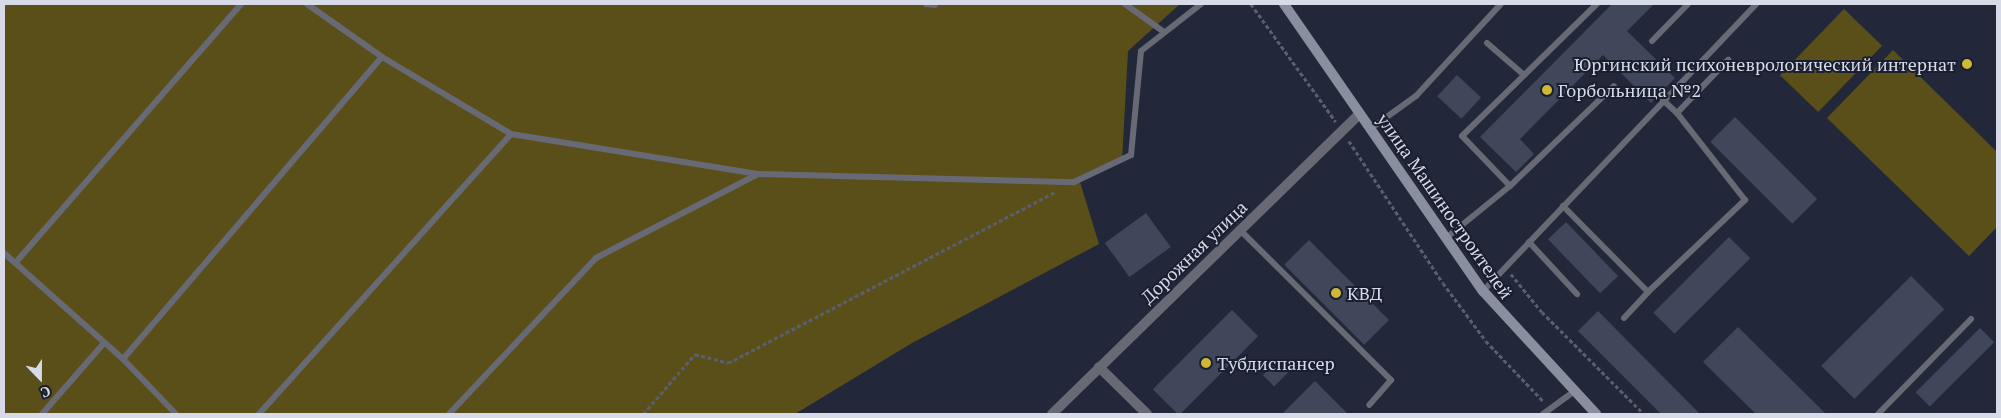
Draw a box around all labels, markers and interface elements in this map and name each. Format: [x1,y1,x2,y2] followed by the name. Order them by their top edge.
[1574,53,1956,75] place label: Юргинский психоневрологический интернат
[1960,57,1974,71] marker: Юргинский психоневрологический интернат
[1558,79,1701,101] place label: Горбольница №2
[1540,83,1554,97] marker: Горбольница №2
[1373,109,1517,303] street label: улица Машиностроителей
[1137,196,1251,308] street label: Дорожная улица
[1347,282,1382,304] place label: КВД
[1329,286,1343,300] marker: КВД
[1217,352,1335,374] place label: Тубдиспансер
[15,353,65,403] north arrow
[1199,356,1213,370] marker: Тубдиспансер
[38,382,54,403] text: С

